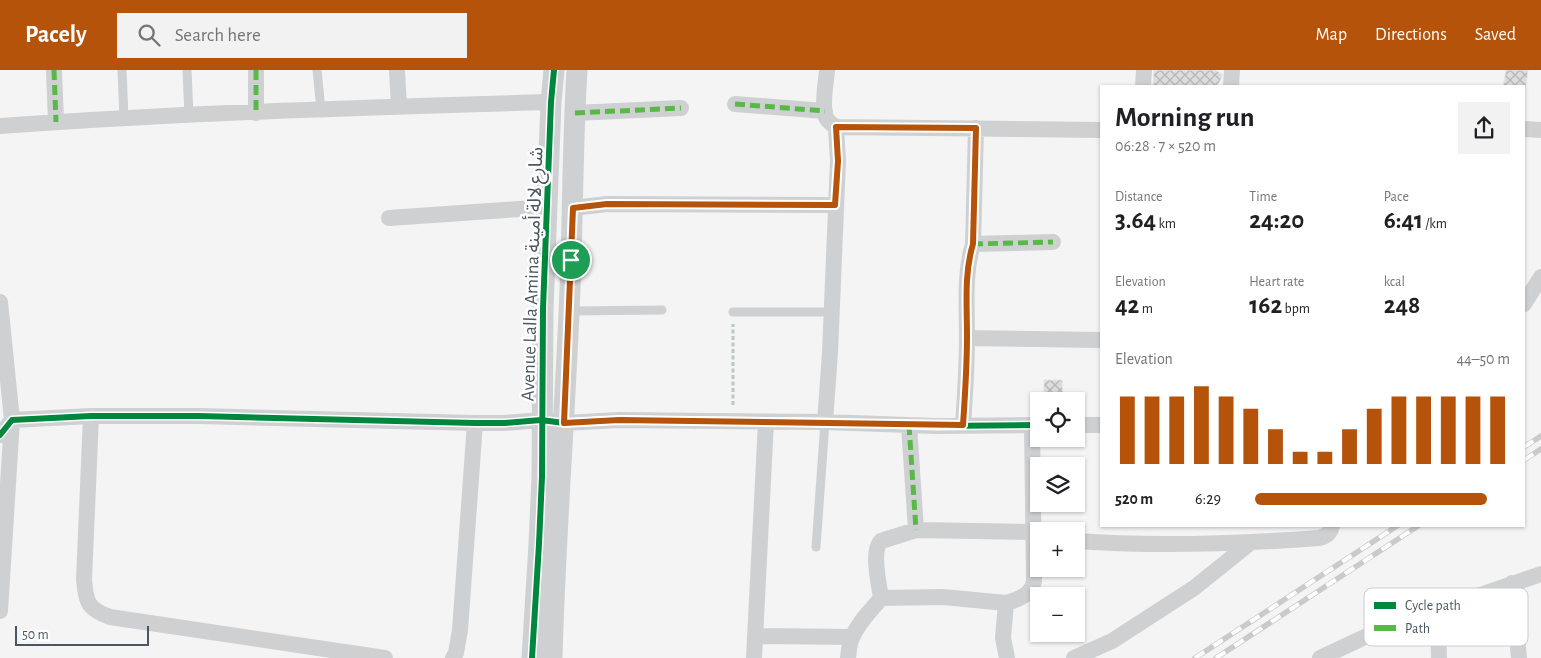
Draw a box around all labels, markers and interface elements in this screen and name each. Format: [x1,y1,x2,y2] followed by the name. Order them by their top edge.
[117,13,467,58] search box
[135,21,163,49] icon: search
[25,23,87,47] text: Pacely
[175,26,261,45] text: Search here
[1316,26,1347,44] text: Map
[1375,26,1447,44] text: Directions
[1475,26,1516,44] text: Saved
[1458,102,1510,154] button: share
[1115,104,1255,132] text: Morning run
[1115,138,1216,154] text: 06:28 · 7 × 520 m
[516,146,549,402] street label: Avenue Lalla Amina شارع لالة أمينة
[1115,190,1162,204] text: Distance
[1249,190,1277,204] text: Time
[1384,190,1409,204] text: Pace
[1115,208,1156,233] text: 3.64
[1249,208,1304,233] text: 24:20
[1384,208,1423,233] text: 6:41
[1156,217,1176,231] text: km
[1423,217,1447,231] text: /km
[550,239,592,281] pin
[557,246,585,274] icon: arrive
[1115,275,1166,289] text: Elevation
[1249,275,1304,289] text: Heart rate
[1384,275,1405,289] text: kcal
[1115,293,1139,318] text: 42
[1249,293,1282,318] text: 162
[1384,293,1420,318] text: 248
[1139,302,1153,316] text: m
[1282,302,1310,316] text: bpm
[1115,351,1173,367] text: Elevation
[1456,351,1510,367] text: 44–50 m
[1030,392,1085,642] map controls
[1030,392,1085,447] button: locate
[1030,457,1085,512] button: layers
[1115,491,1153,507] text: 520 m
[1195,491,1221,507] text: 6:29
[1030,522,1085,577] button: +
[1030,587,1085,642] button: −
[1364,588,1528,646] legend
[1405,599,1461,613] text: Cycle path
[1405,622,1430,636] text: Path
[15,623,149,646] scale bar
[22,628,49,642] text: 50 m

